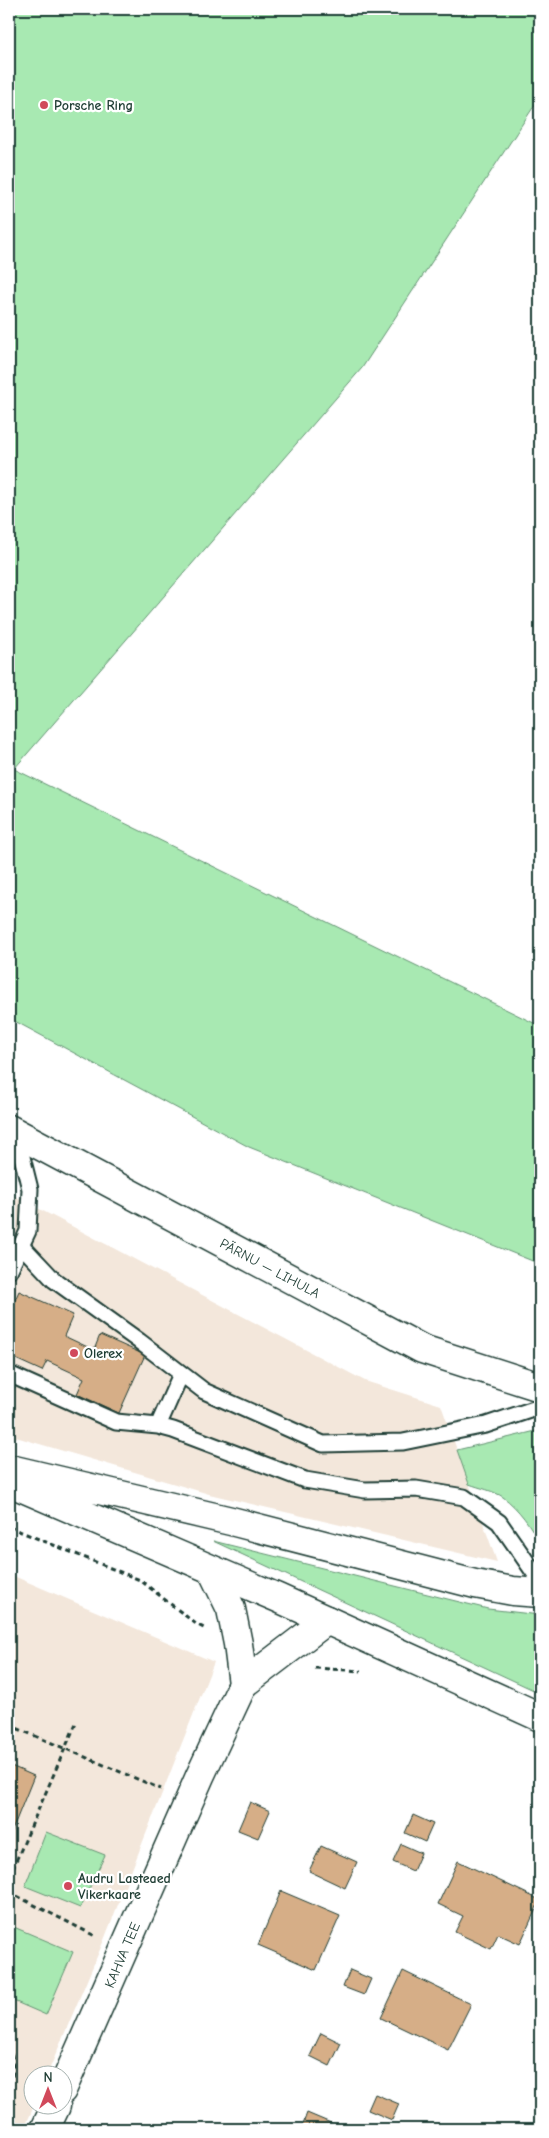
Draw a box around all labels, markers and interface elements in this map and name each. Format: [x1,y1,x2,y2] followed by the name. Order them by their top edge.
[54,97,133,114] place label: Porsche Ring
[38,99,50,111] marker: Porsche Ring
[217,1235,323,1302] street label: PÄRNU — LIHULA
[84,1345,122,1362] place label: Olerex
[68,1347,80,1359] marker: Olerex
[78,1870,171,1903] place label: Audru Lasteaed Vikerkaare
[62,1880,74,1892] marker: Audru Lasteaed Vikerkaare
[101,1920,144,1991] street label: KAHVA TEE
[22,2066,72,2116] north arrow
[43,2069,53,2086] text: N

